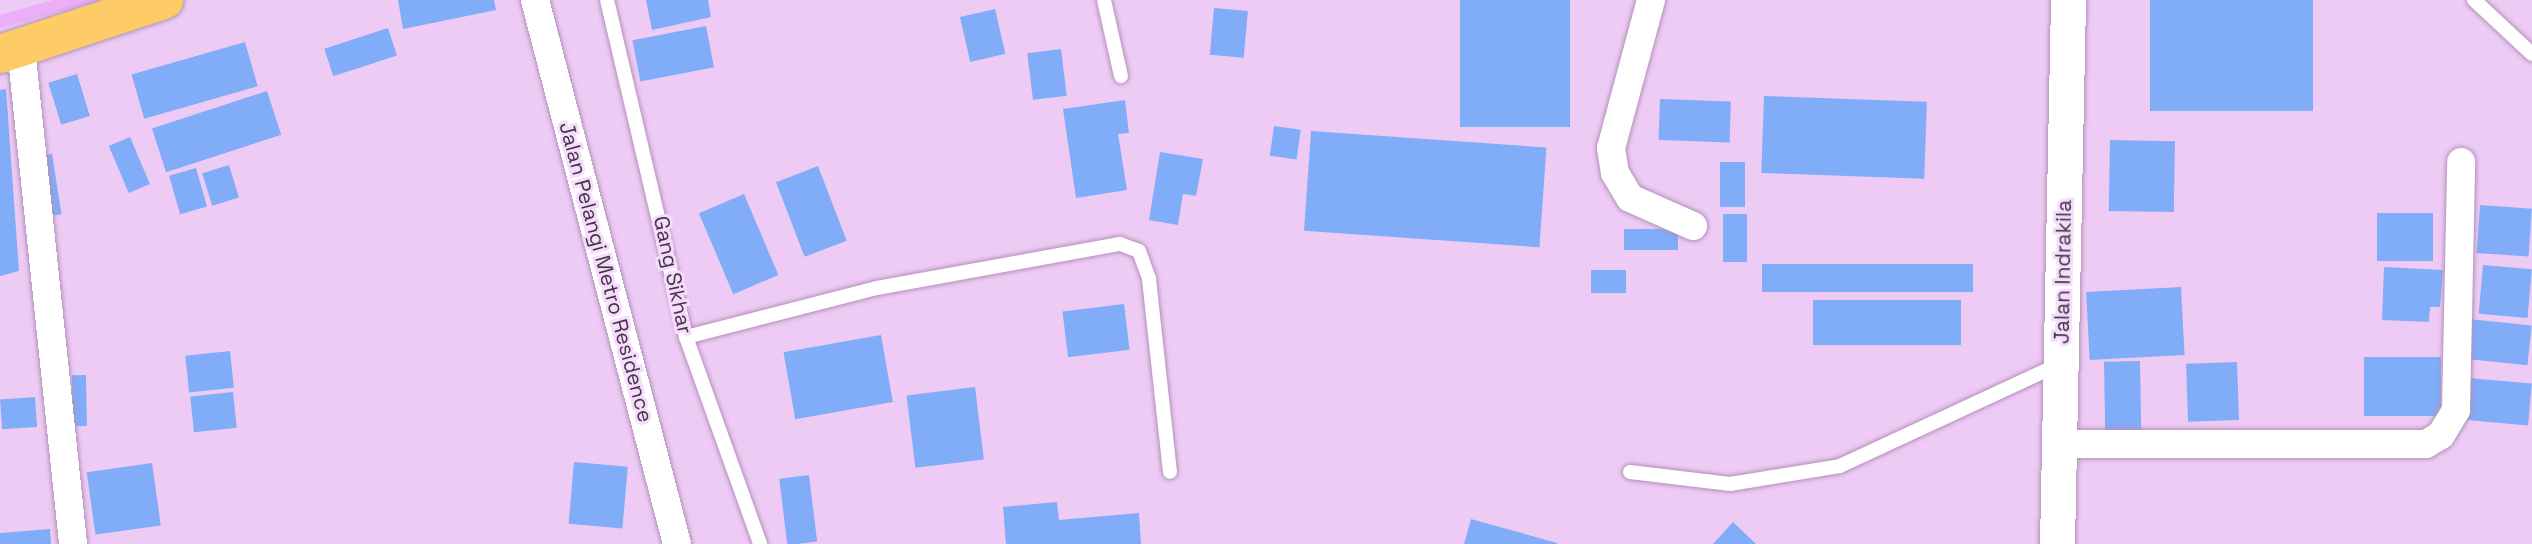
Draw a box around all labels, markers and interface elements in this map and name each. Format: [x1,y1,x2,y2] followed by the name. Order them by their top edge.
[554,119,658,425] street label: Jalan Pelangi Metro Residence
[2049,200,2077,344] street label: Jalan Indrakila
[648,214,698,336] street label: Gang Sikhar

